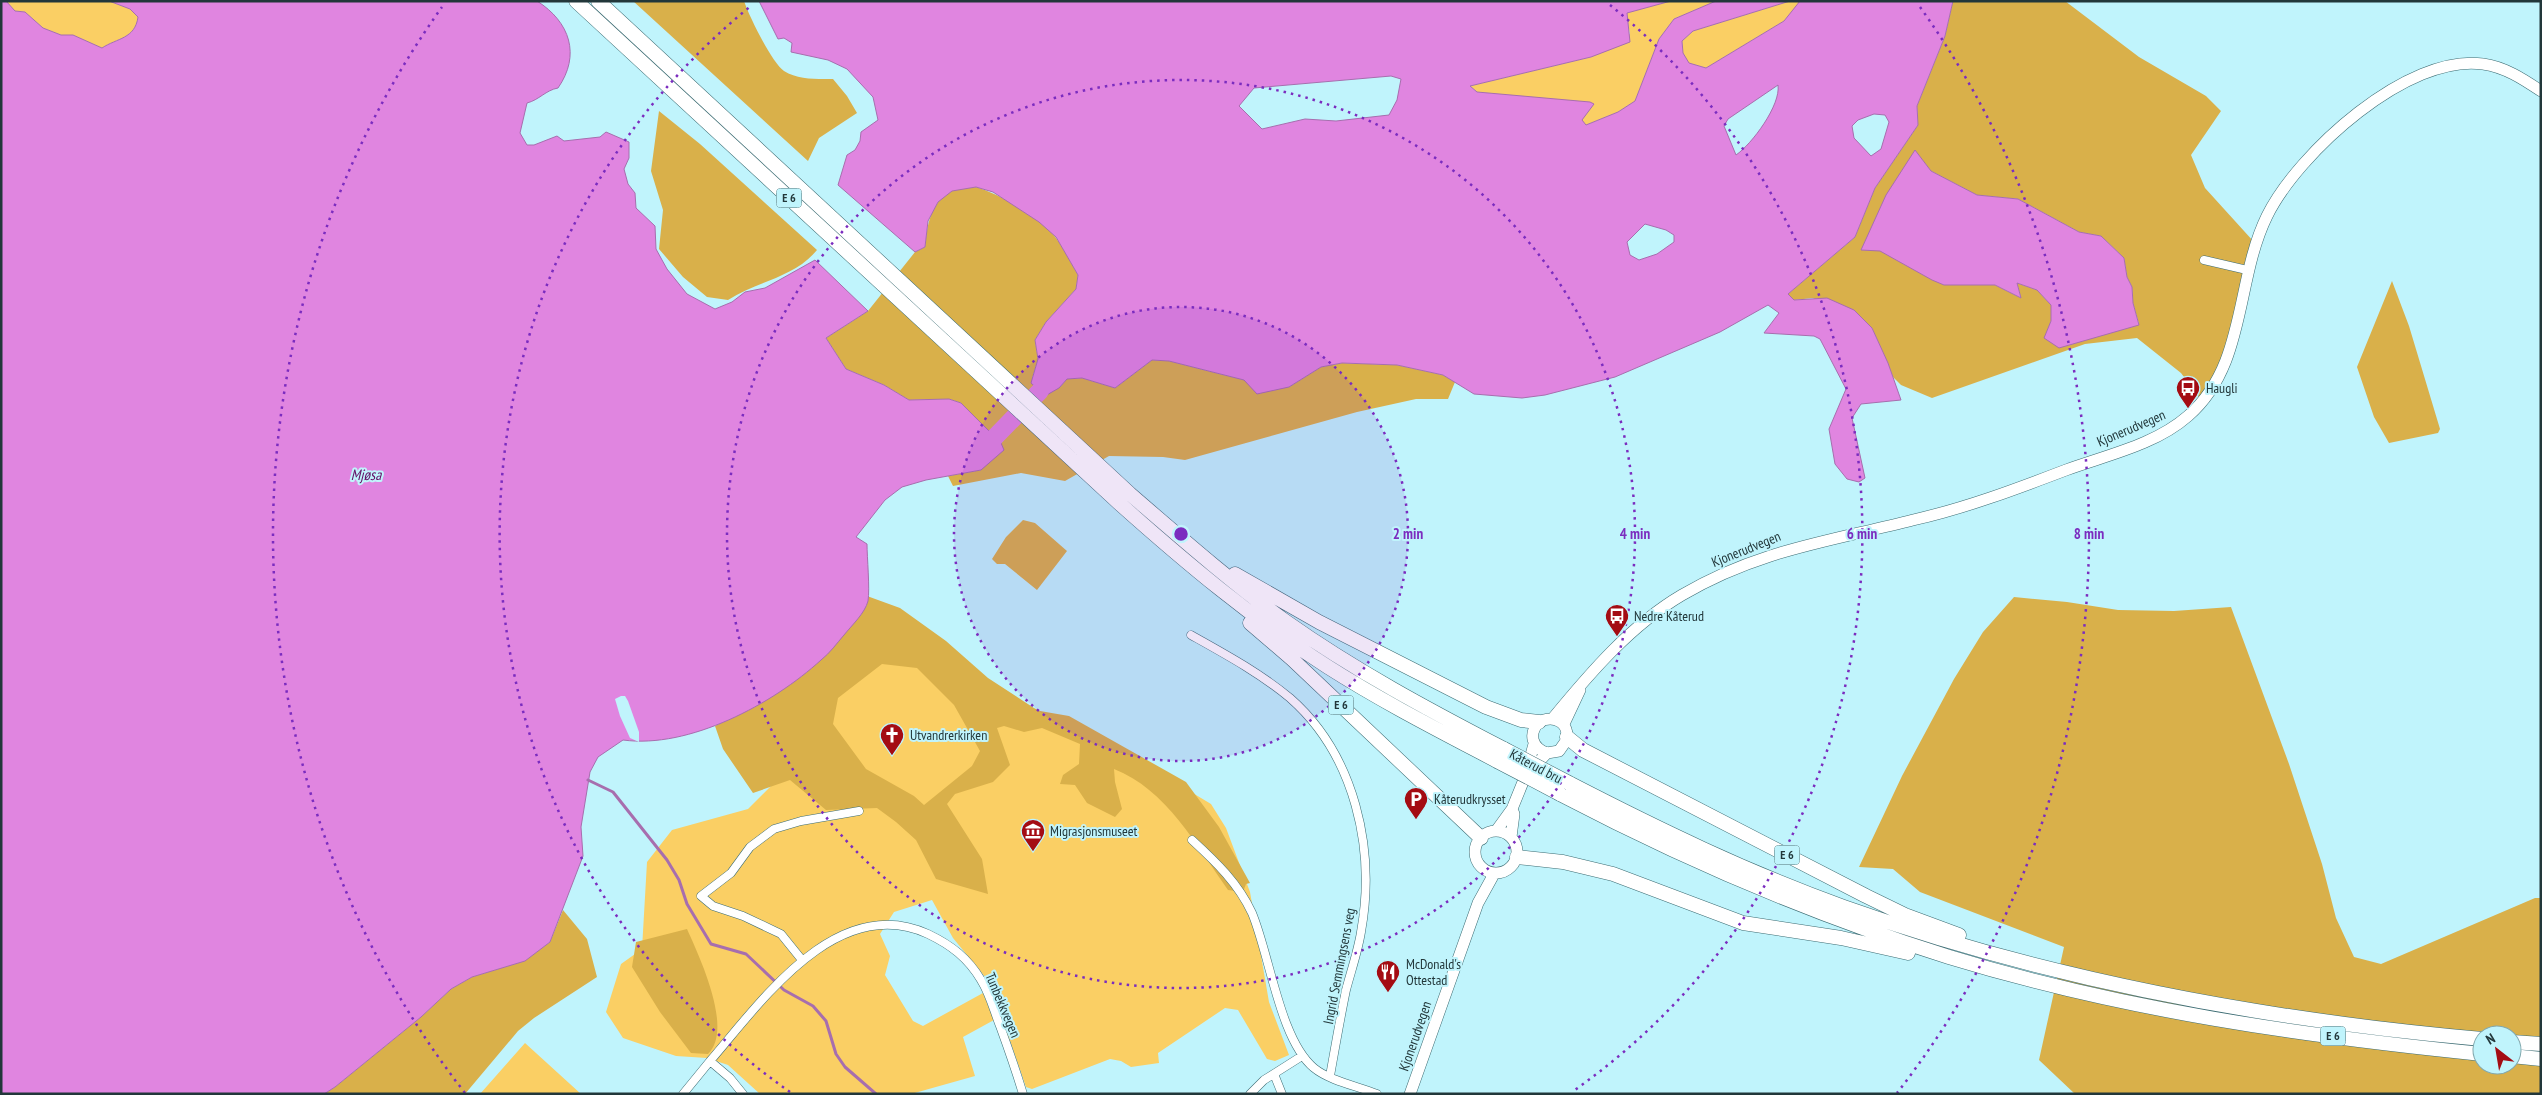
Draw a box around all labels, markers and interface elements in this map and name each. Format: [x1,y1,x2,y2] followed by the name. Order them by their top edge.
[776,188,802,208] road number: E 6
[2175,375,2201,409] bus stop icon: Haugli
[2206,379,2238,397] place label: Haugli
[2094,405,2168,451] street label: Kjonerudvegen
[351,465,382,484] water label: Mjøsa
[1393,524,1423,543] text: 2 min
[1620,524,1650,543] text: 4 min
[1847,524,1877,543] text: 6 min
[2074,524,2104,543] text: 8 min
[1172,525,1190,543] centre of rings
[1709,527,1783,571] street label: Kjonerudvegen
[1604,603,1630,637] bus stop icon: Nedre Kåterud
[1634,607,1704,625] place label: Nedre Kåterud
[1328,696,1354,714] road number: E 6
[879,722,905,756] church icon: Utvandrerkirken
[910,726,987,744] place label: Utvandrerkirken
[1507,745,1565,787] street label: Kåterud bru
[1403,786,1429,820] parking icon: Kåterudkrysset
[1434,790,1506,808] place label: Kåterudkrysset
[1020,818,1046,852] museum icon: Migrasjonsmuseet
[1050,822,1137,840] place label: Migrasjonsmuseet
[1774,846,1800,864] road number: E 6
[1319,906,1359,1026] street label: Ingrid Semmingsens veg
[1406,955,1461,989] place label: McDonald's Ottestad
[1375,959,1401,993] restaurant icon: McDonald's Ottestad
[981,970,1025,1040] street label: Tunbekkvegen
[1395,999,1435,1073] street label: Kjonerudvegen
[2472,1025,2522,1075] north arrow
[2320,1026,2346,1046] road number: E 6
[2482,1029,2498,1049] text: N

